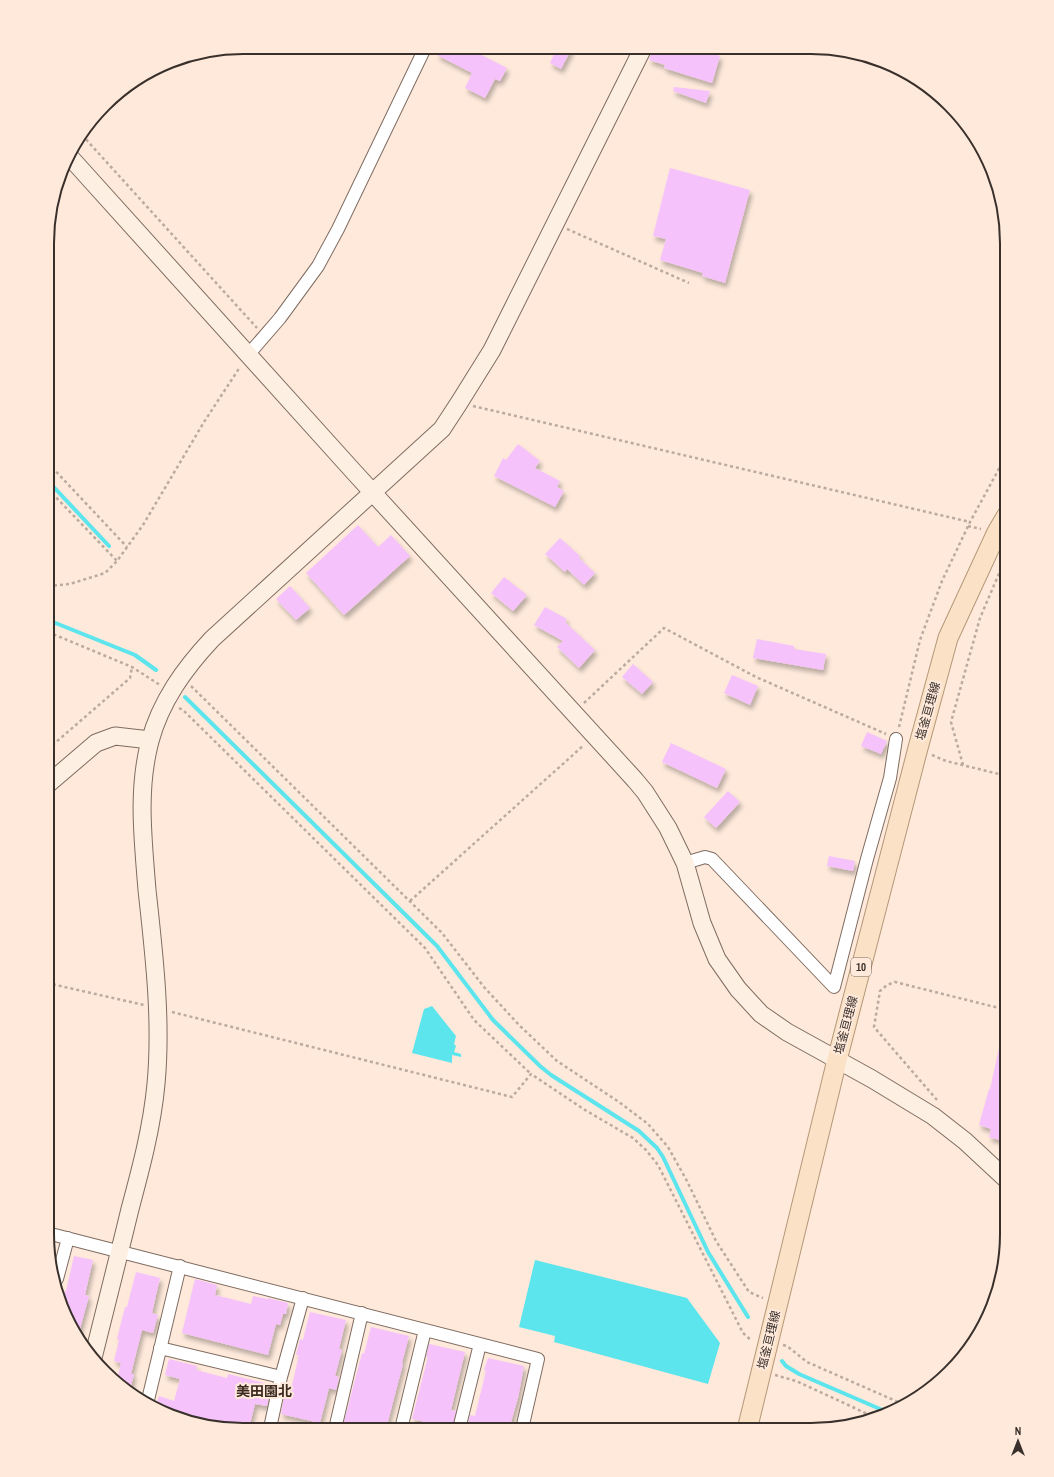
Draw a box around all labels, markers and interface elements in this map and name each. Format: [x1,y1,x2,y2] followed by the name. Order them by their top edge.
[912,680,944,742] street label: 塩釜亘理線
[851,958,871,976] road number: 10
[831,994,861,1056] street label: 塩釜亘理線
[754,1309,784,1371] street label: 塩釜亘理線
[236,1382,292,1400] district label: 美田園北
[998,1421,1038,1461] north arrow
[1015,1424,1021,1438] text: N

